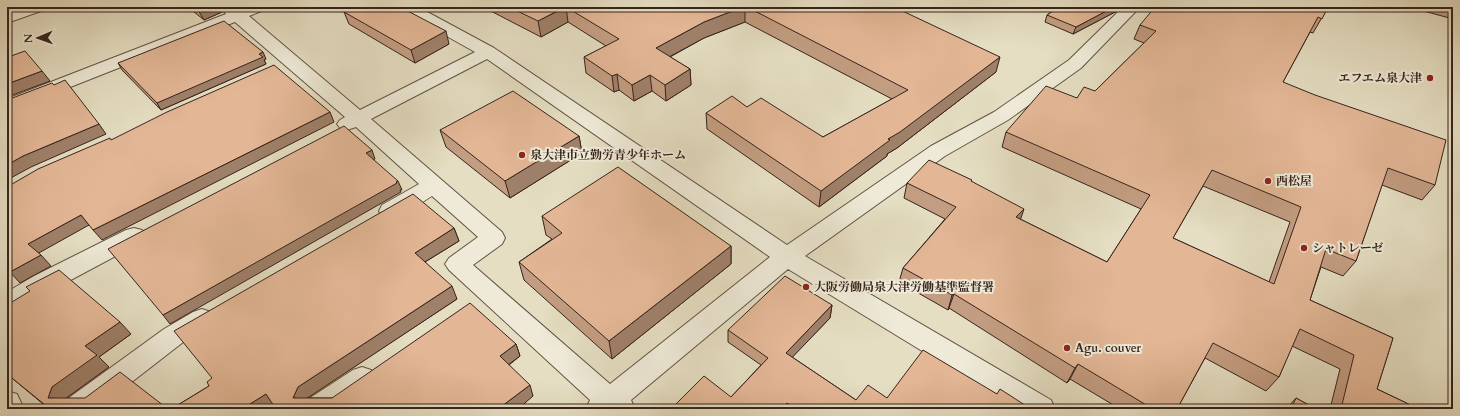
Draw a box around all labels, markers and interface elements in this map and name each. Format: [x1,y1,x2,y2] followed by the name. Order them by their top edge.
[18,18,58,58] north arrow
[21,33,36,43] text: N
[1339,70,1422,86] place label: エフエム泉大津
[1425,73,1435,83] marker: エフエム泉大津
[530,147,686,163] place label: 泉大津市立勤労青少年ホーム
[517,150,527,160] marker: 泉大津市立勤労青少年ホーム
[1276,173,1312,189] place label: 西松屋
[1263,176,1273,186] marker: 西松屋
[1312,240,1384,256] place label: シャトレーゼ
[1299,243,1309,253] marker: シャトレーゼ
[814,279,994,295] place label: 大阪労働局泉大津労働基準監督署
[801,282,811,292] marker: 大阪労働局泉大津労働基準監督署
[1075,340,1141,356] place label: Agu. couver
[1062,343,1072,353] marker: Agu. couver

